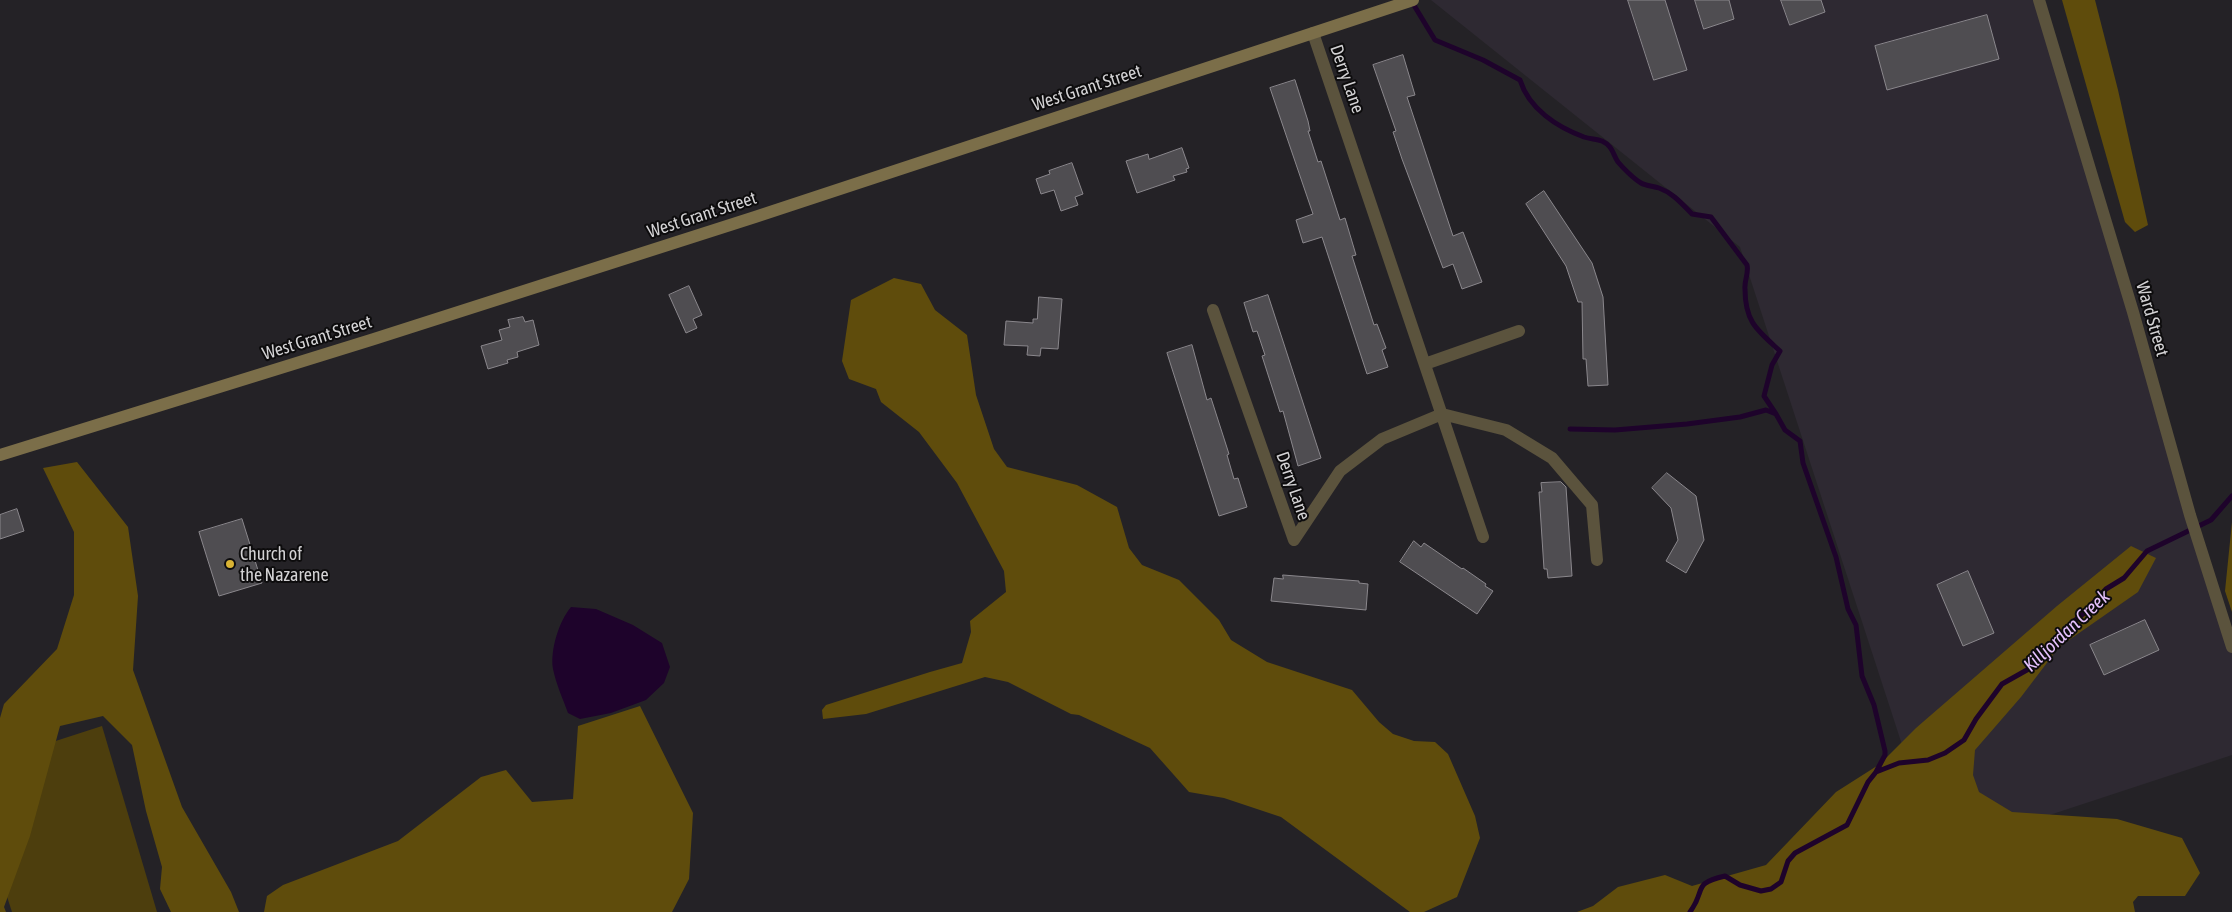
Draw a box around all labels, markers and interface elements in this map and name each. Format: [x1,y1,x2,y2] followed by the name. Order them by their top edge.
[1325,42,1369,116] street label: Derry Lane
[1030,60,1144,116] street label: West Grant Street
[645,187,759,243] street label: West Grant Street
[2131,279,2173,359] street label: Ward Street
[260,311,374,365] street label: West Grant Street
[1271,449,1315,523] street label: Derry Lane
[240,543,329,586] place label: Church of the Nazarene
[224,558,236,570] marker: Church of the Nazarene
[2019,585,2115,677] water label: Killjordan Creek

